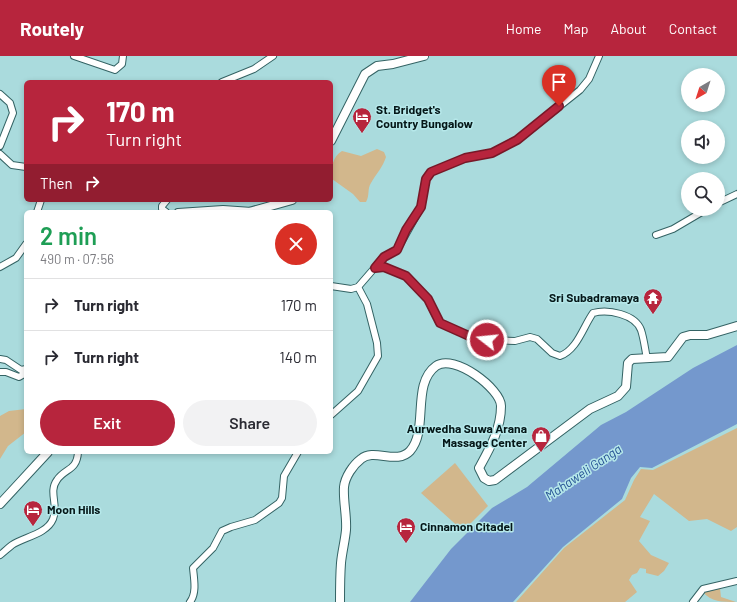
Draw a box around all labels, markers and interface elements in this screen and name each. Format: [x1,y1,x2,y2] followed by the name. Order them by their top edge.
[20,17,84,40] text: Routely
[506,20,542,37] text: Home
[564,20,588,37] text: Map
[610,20,647,37] text: About
[669,20,717,37] text: Contact
[542,65,576,106] pin
[681,68,725,112] north arrow
[681,68,725,216] map controls
[548,71,570,93] icon: arrive
[106,94,175,128] text: 170 m
[40,96,92,148] icon: right
[376,102,474,130] place label: St. Bridget's Country Bungalow
[351,106,373,134] hotel icon: St. Bridget's Country Bungalow
[681,120,725,164] button: sound
[106,128,182,150] text: Turn right
[81,172,103,194] icon: right
[681,172,725,216] button: search
[40,174,73,192] text: Then
[40,221,97,250] text: 2 min
[275,223,317,265] button: close
[40,251,114,267] text: 490 m · 07:56
[642,287,664,315] temple icon: Sri Subadramaya
[549,290,639,304] place label: Sri Subadramaya
[40,294,62,316] icon: right
[74,296,139,314] text: Turn right
[281,296,317,314] text: 170 m
[466,319,508,361] position arrow
[40,346,62,368] icon: right
[74,348,139,366] text: Turn right
[280,348,317,366] text: 140 m
[40,400,175,446] button: Exit
[183,400,317,446] button: Share
[407,421,527,449] place label: Aurwedha Suwa Arana Massage Center
[530,425,552,453] shop icon: Aurwedha Suwa Arana Massage Center
[542,440,624,503] water label: Mahaweli Ganga
[22,499,44,527] hotel icon: Moon Hills
[47,502,100,516] place label: Moon Hills
[395,516,417,544] hotel icon: Cinnamon Citadel
[420,519,513,533] place label: Cinnamon Citadel

